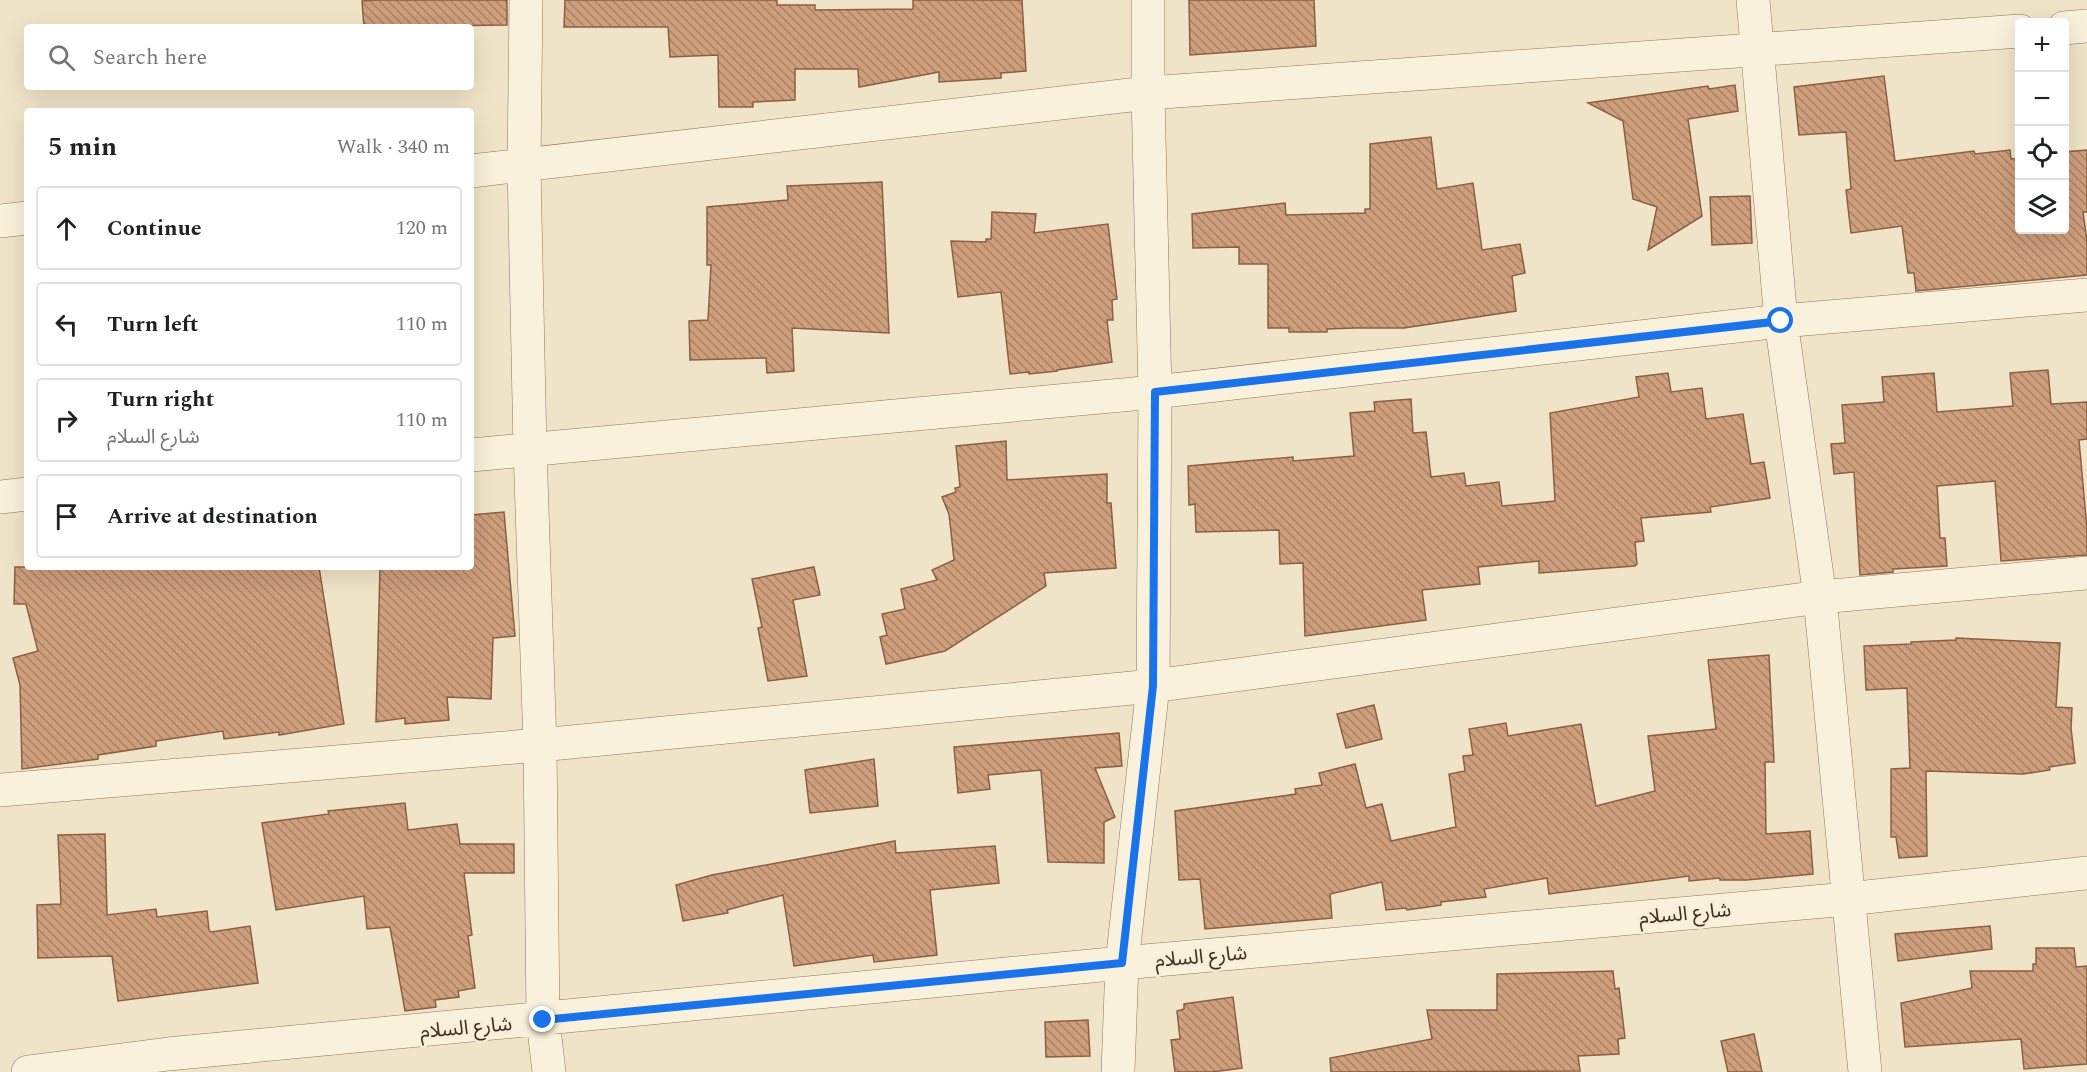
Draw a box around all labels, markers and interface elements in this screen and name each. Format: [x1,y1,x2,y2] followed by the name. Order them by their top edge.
[2015,18,2069,234] map controls
[2015,18,2069,72] button: +
[24,24,474,90] search box
[45,41,78,74] icon: search
[93,41,207,74] text: Search here
[2015,72,2069,126] button: −
[2015,126,2069,180] button: locate
[48,127,117,167] text: 5 min
[337,132,450,162] text: Walk · 340 m
[2015,180,2069,234] button: layers
[50,212,83,245] icon: ahead
[107,212,202,245] text: Continue
[396,213,448,243] text: 120 m
[1767,307,1793,333] route start
[50,308,83,341] icon: left
[107,308,199,341] text: Turn left
[396,309,448,339] text: 110 m
[107,383,214,416] text: Turn right
[50,404,83,437] icon: right
[396,405,448,435] text: 110 m
[107,422,200,452] text: شارع السلام
[50,500,83,533] icon: arrive
[107,500,318,533] text: Arrive at destination
[1638,895,1733,933] street label: شارع السلام
[1154,938,1249,976] street label: شارع السلام
[529,1006,555,1032] route end
[419,1009,514,1047] street label: شارع السلام

